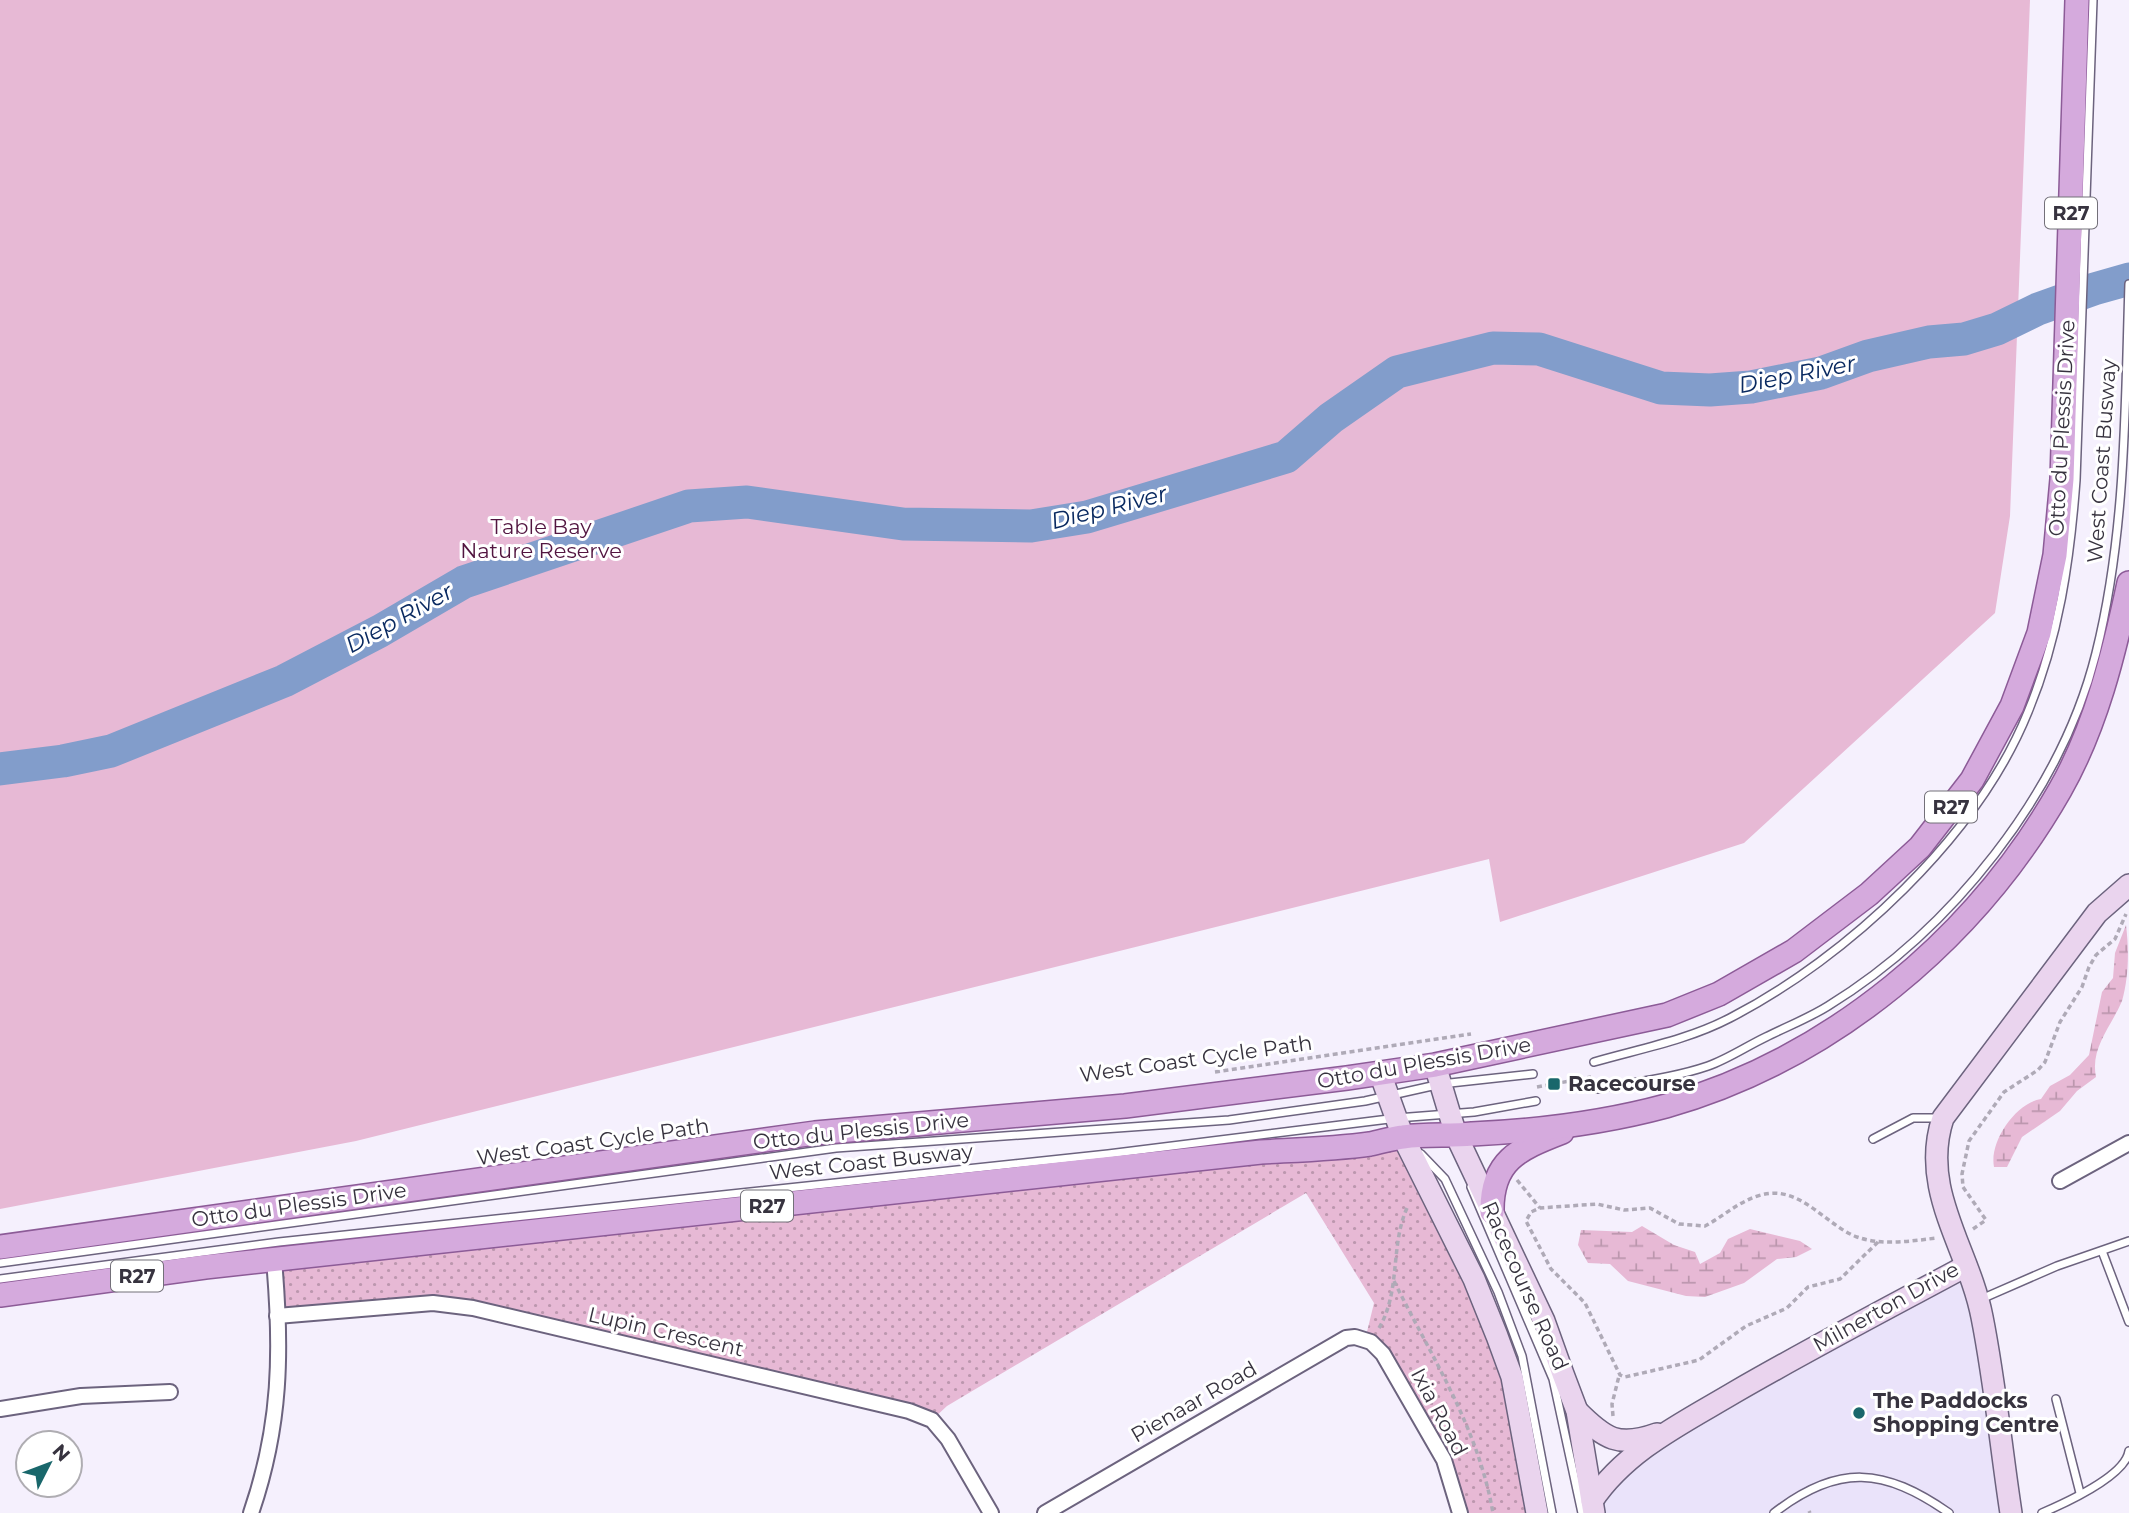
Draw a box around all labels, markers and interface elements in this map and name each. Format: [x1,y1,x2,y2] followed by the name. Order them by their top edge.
[2045,197,2097,228] road number: R27
[2043,319,2080,537] street label: Otto du Plessis Drive
[1736,349,1859,399] water label: Diep River
[2082,357,2121,564] street label: West Coast Busway
[1048,479,1171,535] water label: Diep River
[460,514,622,563] park label: Table Bay Nature Reserve
[340,577,458,659] water label: Diep River
[1925,792,1977,822] road number: R27
[1078,1030,1314,1087] street label: West Coast Cycle Path
[1315,1031,1533,1094] street label: Otto du Plessis Drive
[1568,1071,1696,1096] place label: Racecourse
[1546,1076,1562,1092] marker: Racecourse
[752,1107,970,1154] street label: Otto du Plessis Drive
[475,1113,711,1170] street label: West Coast Cycle Path
[768,1138,975,1185] street label: West Coast Busway
[190,1177,408,1232] street label: Otto du Plessis Drive
[741,1190,793,1222] road number: R27
[1477,1197,1574,1374] street label: Racecourse Road
[1808,1256,1963,1357] street label: Milnerton Drive
[111,1260,163,1292] road number: R27
[586,1301,746,1362] street label: Lupin Crescent
[1126,1355,1261,1448] street label: Pienaar Road
[1406,1364,1473,1460] street label: Ixia Road
[1873,1388,2059,1437] place label: The Paddocks Shopping Centre
[1851,1405,1867,1421] marker: The Paddocks Shopping Centre
[14,1429,84,1499] north arrow
[48,1440,75,1466] text: N

